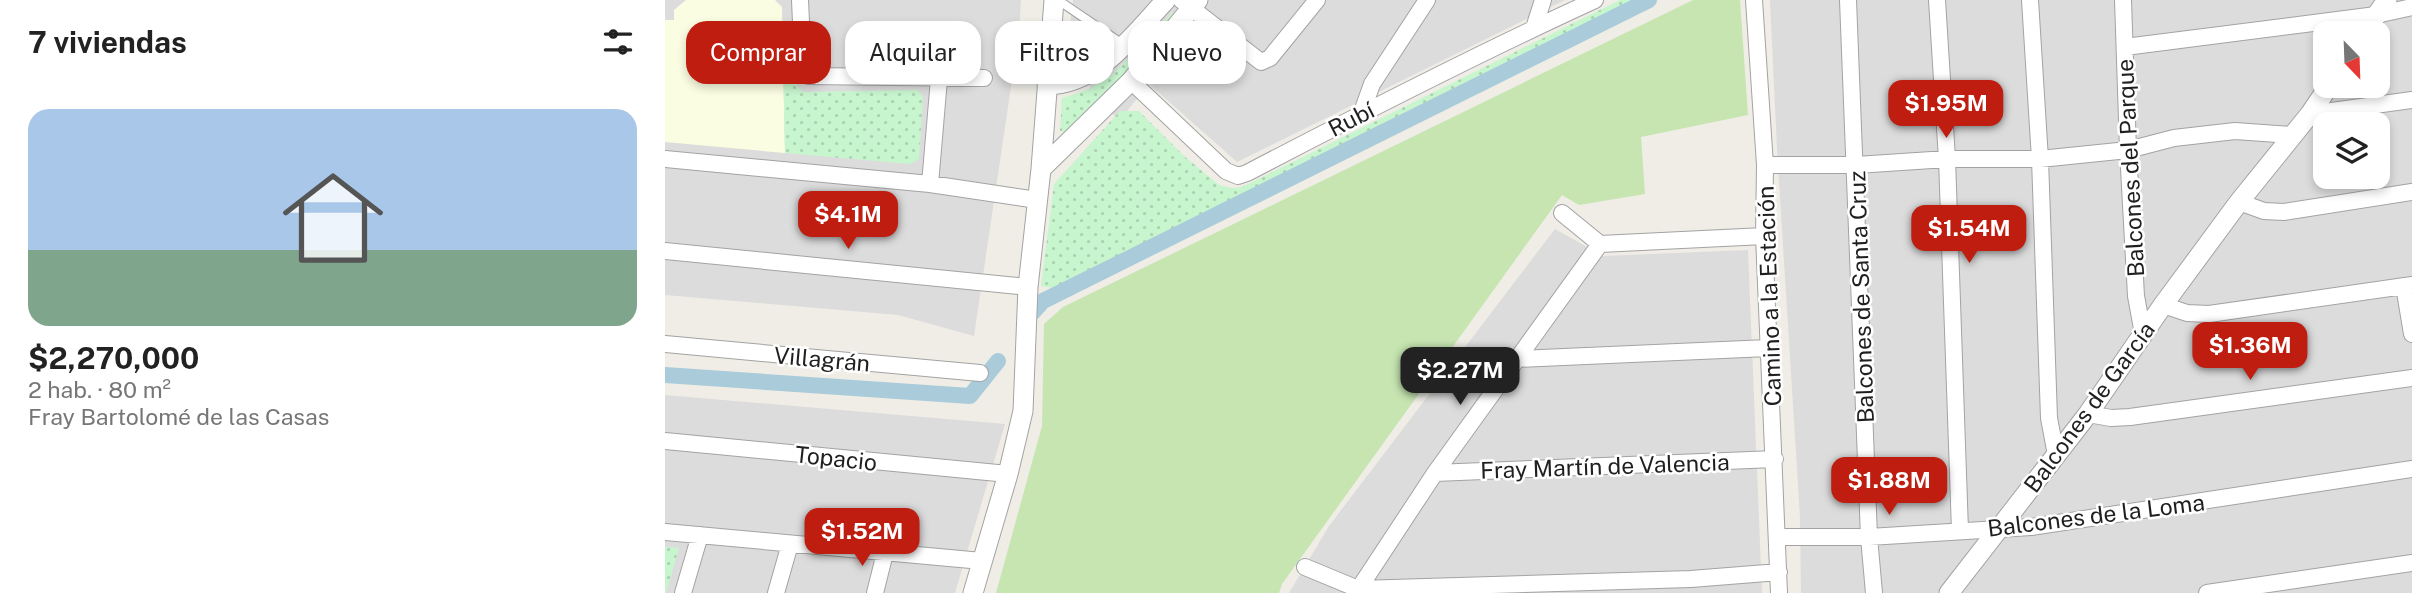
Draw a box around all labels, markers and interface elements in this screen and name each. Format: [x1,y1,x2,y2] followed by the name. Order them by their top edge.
[686,21,831,84] chip: Comprar
[845,21,981,84] chip: Alquilar
[995,21,1114,84] chip: Filtros
[1128,21,1246,84] chip: Nuevo
[2313,21,2391,98] north arrow
[2313,21,2390,189] map controls
[599,23,637,61] icon: filters
[28,24,187,60] text: 7 viviendas
[2111,58,2149,278] street label: Balcones del Parque
[1889,80,2003,140] pin: $1.95M
[1904,89,1988,116] text: $1.95M
[1323,96,1379,142] street label: Rubí
[2313,112,2390,189] button: layers
[270,155,396,281] icon: home
[1843,170,1879,424] street label: Balcones de Santa Cruz
[1752,185,1786,407] street label: Camino a la Estación
[799,191,897,251] pin: $4.1M
[814,200,882,227] text: $4.1M
[1912,205,2026,265] pin: $1.54M
[1927,214,2011,241] text: $1.54M
[2018,316,2160,498] street label: Balcones de García
[2193,322,2307,382] pin: $1.36M
[2208,331,2292,358] text: $1.36M
[28,340,199,376] text: $2,270,000
[773,341,871,377] street label: Villagrán
[1403,348,1517,407] pin: $2.27M
[1416,356,1504,383] text: $2.27M
[28,376,171,403] text: 2 hab. · 80 m²
[28,403,329,430] text: Fray Bartolomé de las Casas
[794,440,878,476] street label: Topacio
[1480,448,1730,484] street label: Fray Martín de Valencia
[1832,458,1946,517] pin: $1.88M
[1847,466,1931,493] text: $1.88M
[1986,488,2206,542] street label: Balcones de la Loma
[805,508,919,568] pin: $1.52M
[821,517,903,544] text: $1.52M

